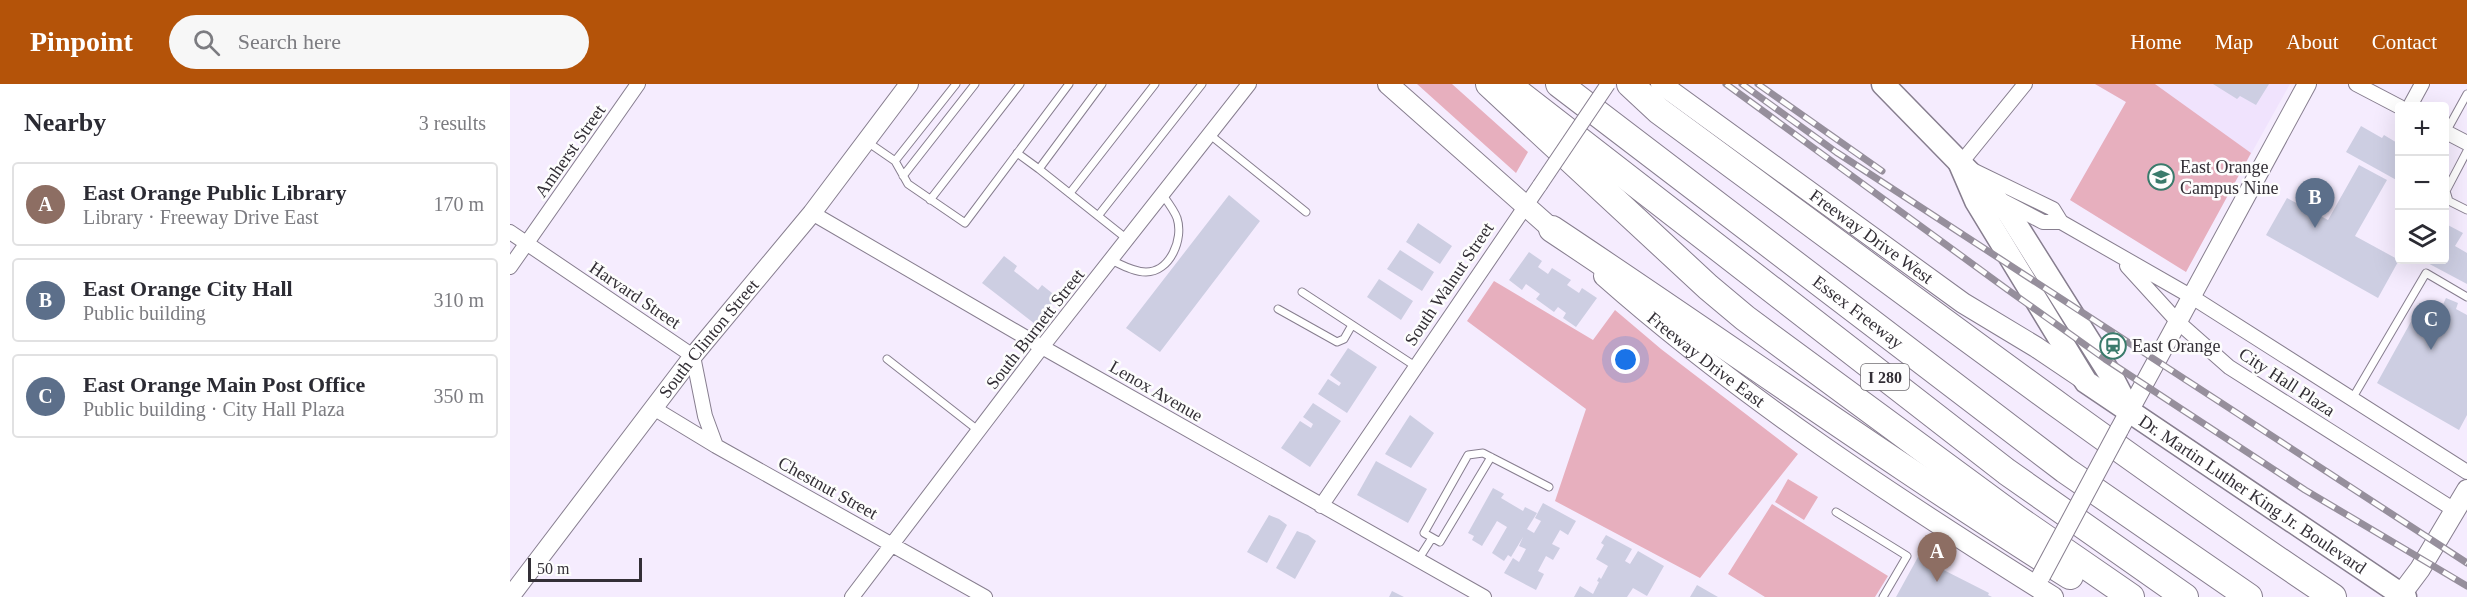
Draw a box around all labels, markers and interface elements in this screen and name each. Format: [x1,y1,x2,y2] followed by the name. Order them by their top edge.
[169,15,589,69] search box
[30,26,133,57] text: Pinpoint
[190,26,223,59] icon: search
[238,29,341,54] text: Search here
[2130,30,2182,54] text: Home
[2215,30,2253,54] text: Map
[2286,30,2339,54] text: About
[2372,30,2437,54] text: Contact
[531,101,609,201] street label: Amherst Street
[2395,102,2449,264] map controls
[2395,102,2449,156] button: +
[24,108,106,137] text: Nearby
[419,112,486,134] text: 3 results
[2395,156,2449,210] button: −
[2180,157,2279,198] place label: East Orange Campus Nine
[2146,162,2176,192] school or university icon: East Orange Campus Nine
[2296,178,2334,228] pin: B
[83,180,346,205] text: East Orange Public Library
[1806,185,1937,288] street label: Freeway Drive West
[38,193,53,215] text: A
[433,193,484,215] text: 170 m
[83,206,318,228] text: Library · Freeway Drive East
[2395,210,2449,264] button: layers
[1400,219,1498,349] street label: South Walnut Street
[586,257,684,333] street label: Harvard Street
[982,265,1088,393] street label: South Burnett Street
[1809,271,1907,353] street label: Essex Freeway
[655,275,763,402] street label: South Clinton Street
[83,276,293,301] text: East Orange City Hall
[39,289,52,311] text: B
[433,289,484,311] text: 310 m
[2412,300,2450,350] pin: C
[83,302,206,324] text: Public building
[1644,308,1769,411] street label: Freeway Drive East
[2098,331,2128,361] station icon: East Orange
[2132,336,2220,356] place label: East Orange
[2235,344,2339,420] street label: City Hall Plaza
[1611,345,1640,374] your location
[1106,356,1206,426] street label: Lenox Avenue
[1861,364,1909,390] road number: I 280
[83,372,365,397] text: East Orange Main Post Office
[38,385,53,407] text: C
[433,385,484,407] text: 350 m
[83,398,345,420] text: Public building · City Hall Plaza
[2135,411,2370,578] street label: Dr. Martin Luther King Jr. Boulevard
[775,452,881,524] street label: Chestnut Street
[1918,532,1956,582] pin: A
[528,555,642,582] scale bar
[537,560,569,577] text: 50 m

